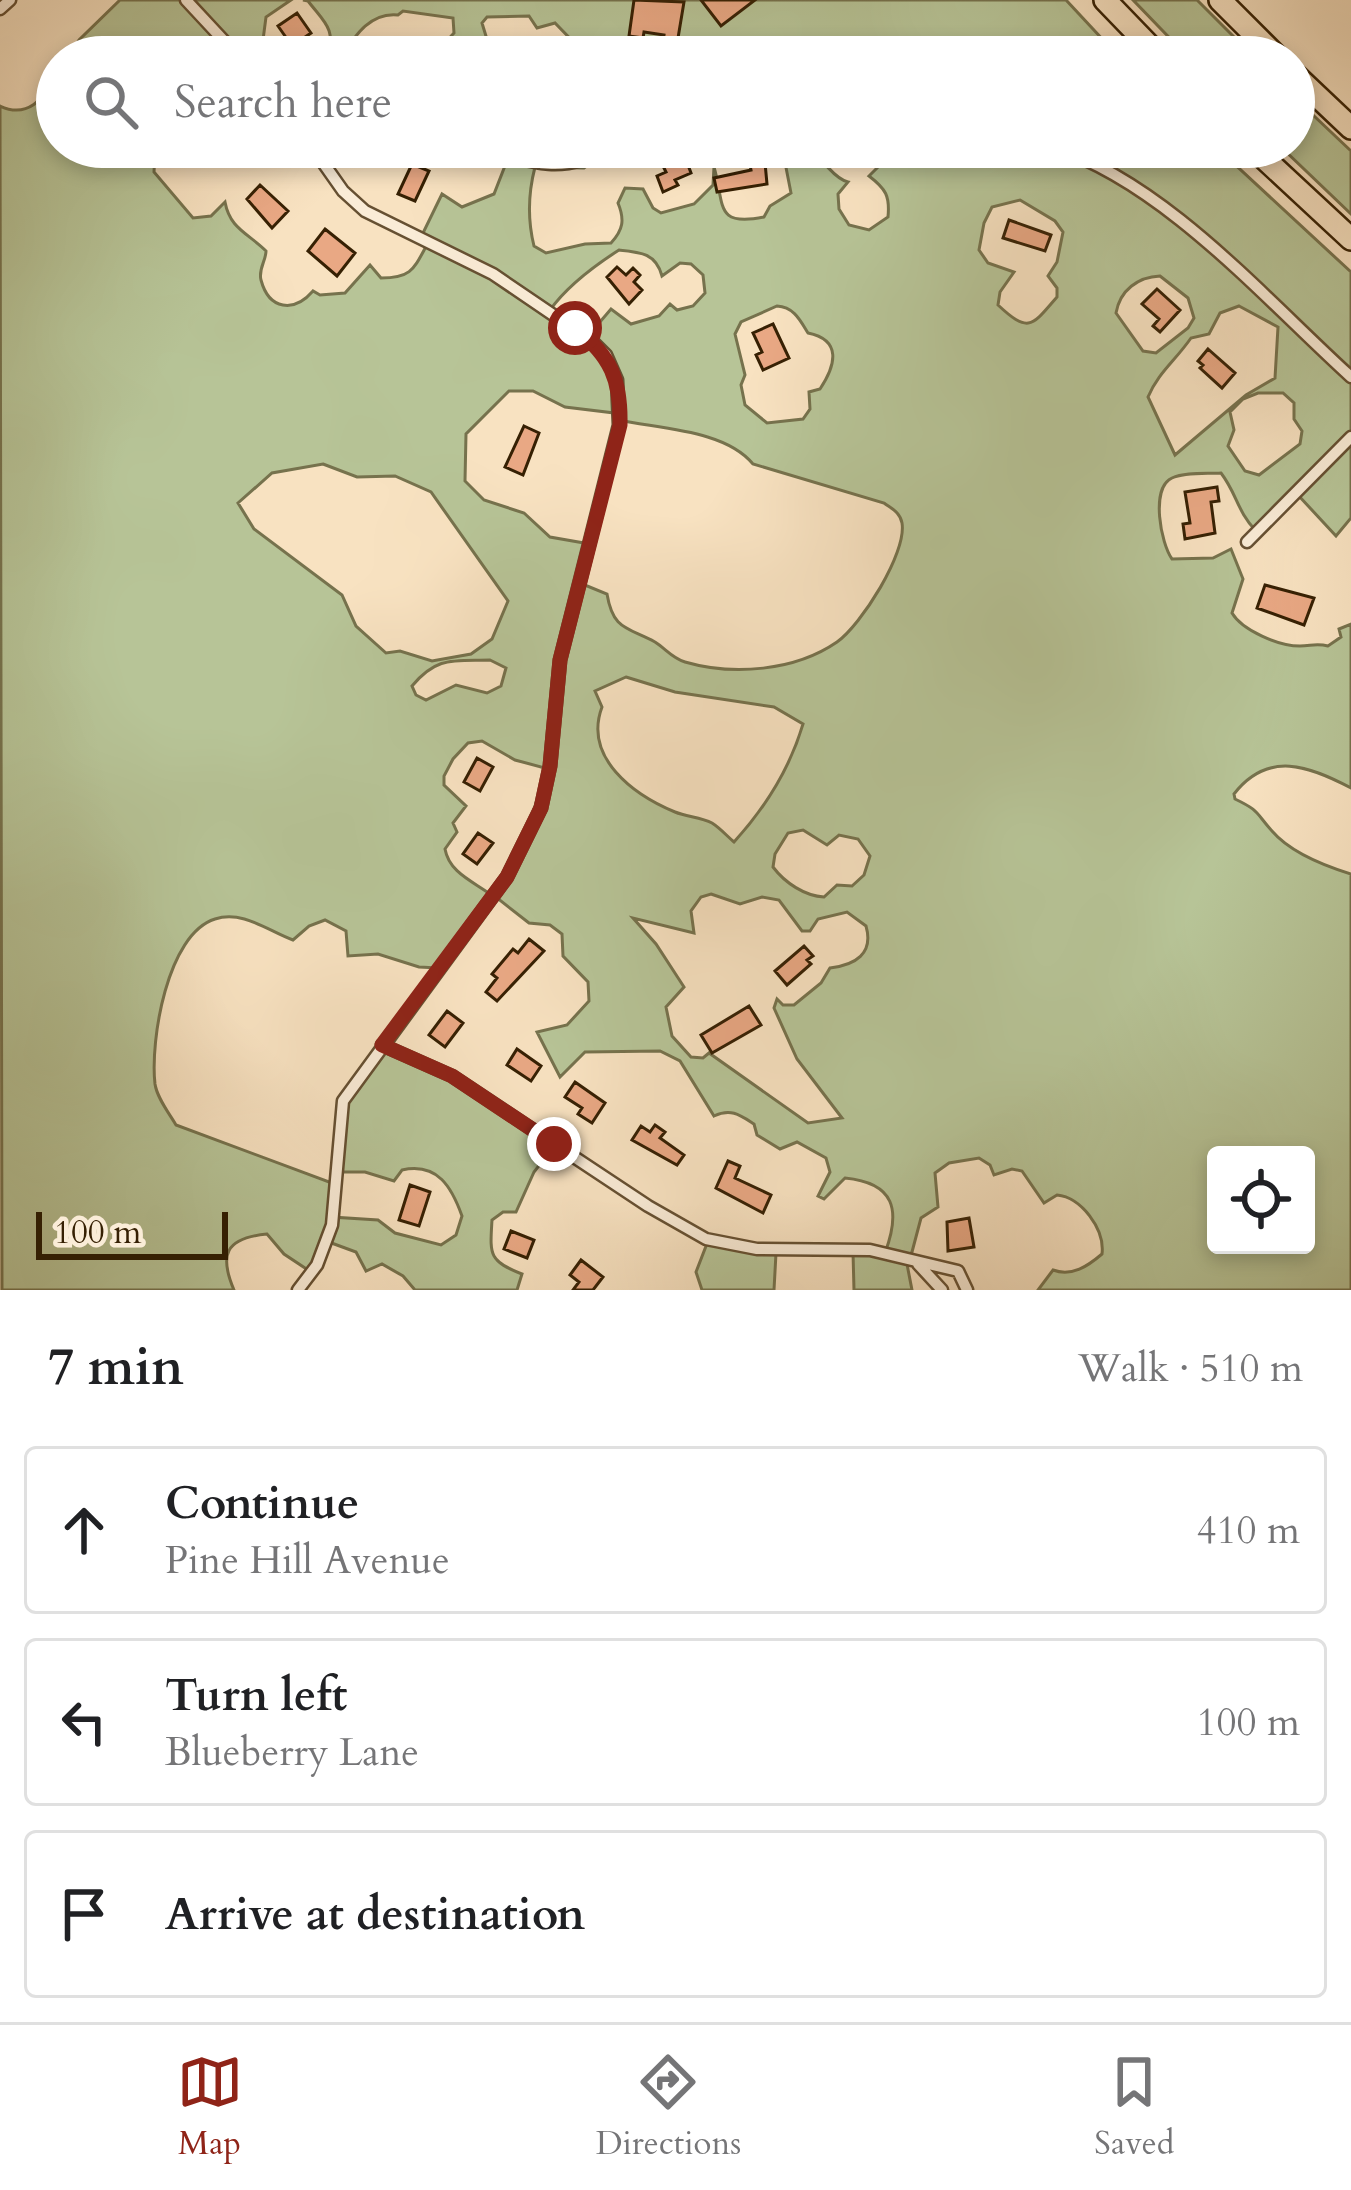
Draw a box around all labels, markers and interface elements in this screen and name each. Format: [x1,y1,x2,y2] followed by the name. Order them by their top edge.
[36,36,1315,168] search box
[78,69,144,135] icon: search
[174,72,392,133] text: Search here
[548,301,602,355] route start
[527,1117,581,1171] route end
[1207,1146,1315,1254] map controls
[1207,1146,1315,1254] button: locate
[36,1206,228,1259] scale bar
[54,1210,141,1255] text: 100 m
[48,1333,184,1403] text: 7 min
[1078,1342,1303,1395] text: Walk · 510 m
[165,1473,359,1534] text: Continue
[51,1497,117,1563] icon: ahead
[1197,1504,1300,1557] text: 410 m
[165,1534,450,1587] text: Pine Hill Avenue
[165,1665,347,1726] text: Turn left
[51,1689,117,1755] icon: left
[1197,1696,1300,1749] text: 100 m
[165,1726,419,1779] text: Blueberry Lane
[51,1881,117,1947] icon: arrive
[165,1884,585,1945] text: Arrive at destination
[177,2049,243,2166] tab: Map
[596,2049,741,2166] tab: Directions
[1094,2049,1174,2166] tab: Saved

